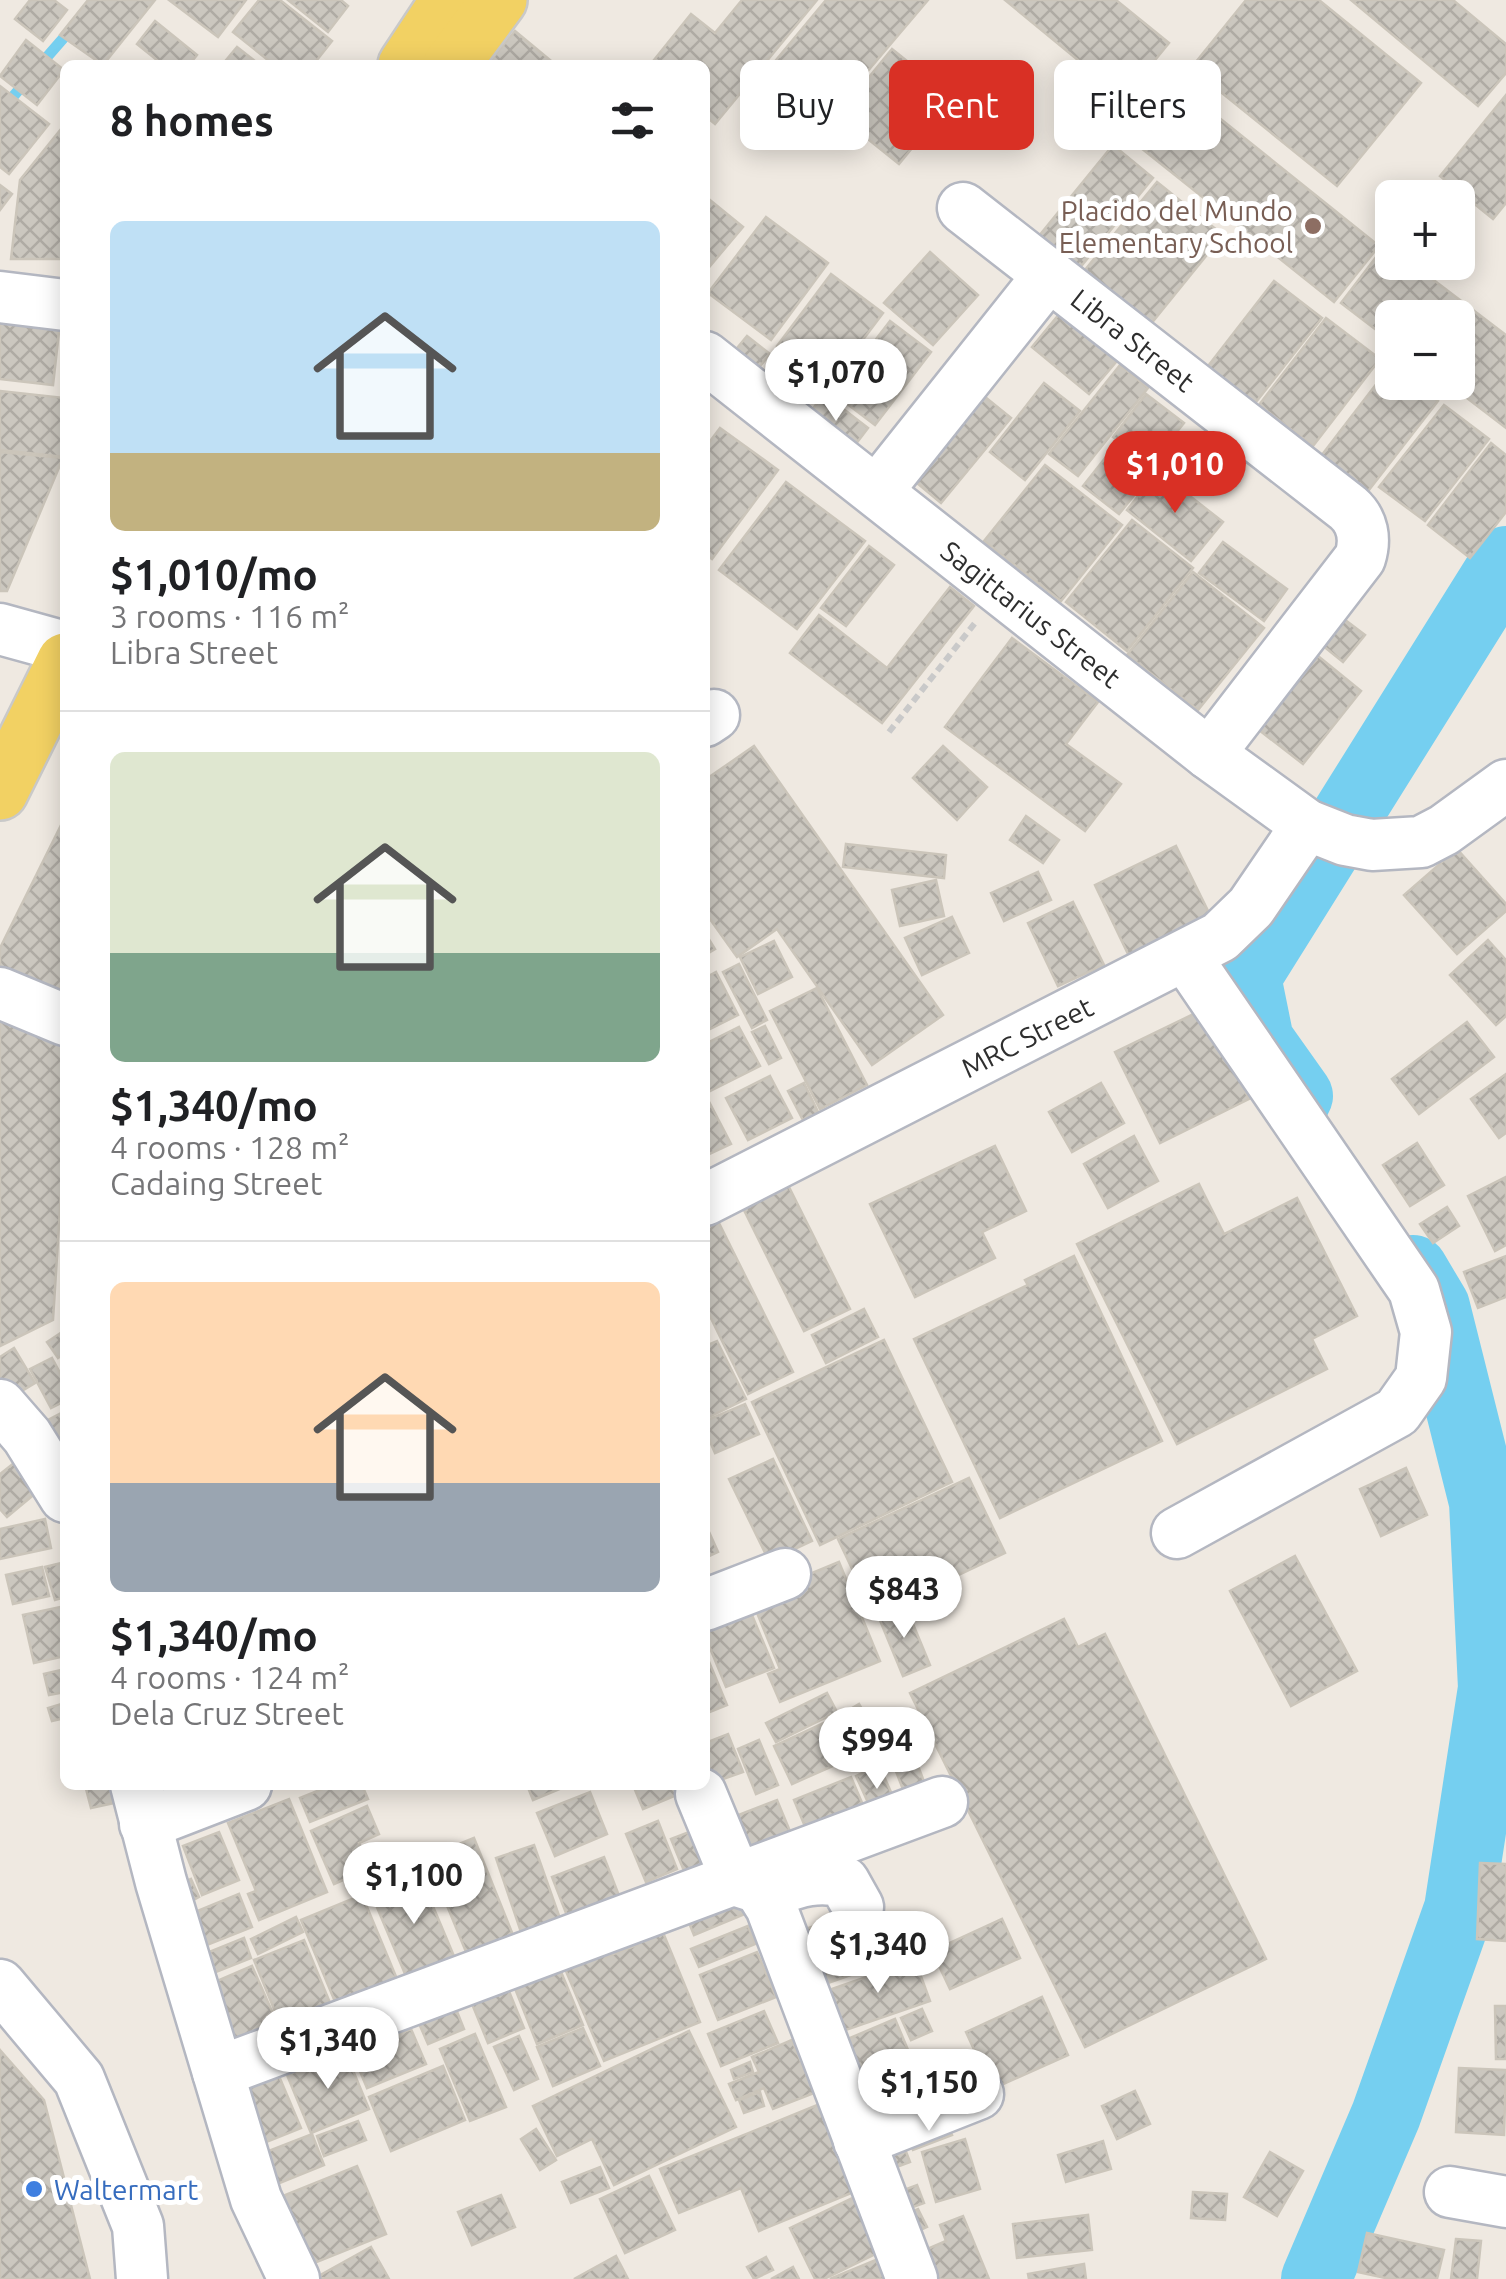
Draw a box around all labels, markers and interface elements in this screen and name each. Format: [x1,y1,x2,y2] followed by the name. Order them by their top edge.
[740,60,869,150] chip: Buy
[889,60,1034,150] chip: Rent
[1054,60,1221,150] chip: Filters
[605,93,660,148] icon: filters
[110,97,274,144] text: 8 homes
[1375,180,1475,400] map controls
[1375,180,1475,280] button: +
[1059,195,1293,258] place label: Placido del Mundo Elementary School
[1302,215,1324,237] marker: Placido del Mundo Elementary School
[1066,283,1200,397] street label: Libra Street
[295,286,475,466] icon: home
[1375,300,1475,400] button: −
[755,339,917,424] pin: $1,070
[787,353,885,389] text: $1,070
[1094,431,1256,516] pin: $1,010
[1126,445,1224,481] text: $1,010
[935,535,1127,693] street label: Sagittarius Street
[110,551,318,598] text: $1,010/mo
[110,598,350,634] text: 3 rooms · 116 m²
[110,634,278,670] text: Libra Street
[295,817,475,997] icon: home
[956,991,1098,1083] street label: MRC Street
[110,1082,318,1129] text: $1,340/mo
[110,1129,350,1165] text: 4 rooms · 128 m²
[110,1165,322,1201] text: Cadaing Street
[295,1347,475,1527] icon: home
[845,1556,963,1641] pin: $843
[868,1570,940,1606] text: $843
[110,1612,318,1659] text: $1,340/mo
[110,1659,350,1695] text: 4 rooms · 124 m²
[110,1695,344,1731] text: Dela Cruz Street
[818,1707,936,1792] pin: $994
[841,1721,913,1757] text: $994
[333,1842,495,1927] pin: $1,100
[365,1856,463,1892] text: $1,100
[797,1911,959,1996] pin: $1,340
[829,1925,927,1961] text: $1,340
[247,2007,409,2092] pin: $1,340
[279,2021,377,2057] text: $1,340
[848,2049,1010,2134] pin: $1,150
[880,2063,978,2099] text: $1,150
[54,2174,198,2205] place label: Waltermart
[23,2178,45,2200] marker: Waltermart

